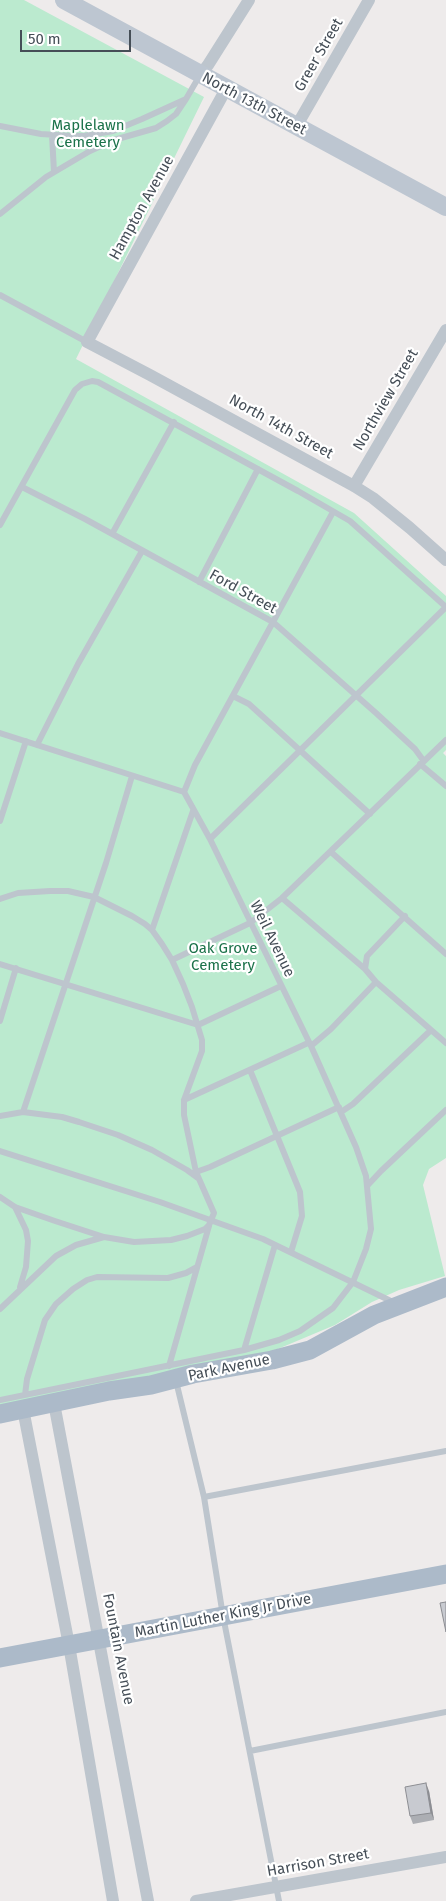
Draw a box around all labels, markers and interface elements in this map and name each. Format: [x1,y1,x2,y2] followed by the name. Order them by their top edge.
[291,15,347,95] street label: Greer Street
[22,20,134,52] scale bar
[28,30,61,48] text: 50 m
[199,69,309,139] street label: North 13th Street
[51,117,125,152] park label: Maplelawn Cemetery
[106,153,178,263] street label: Hampton Avenue
[350,346,422,454] street label: Northview Street
[226,391,336,463] street label: North 14th Street
[206,566,280,618] street label: Ford Street
[246,898,298,980] street label: Weil Avenue
[188,940,258,975] park label: Oak Grove Cemetery
[186,1351,272,1385] street label: Park Avenue
[133,1590,313,1642] street label: Martin Luther King Jr Drive
[98,1592,138,1706] street label: Fountain Avenue
[266,1845,370,1881] street label: Harrison Street

